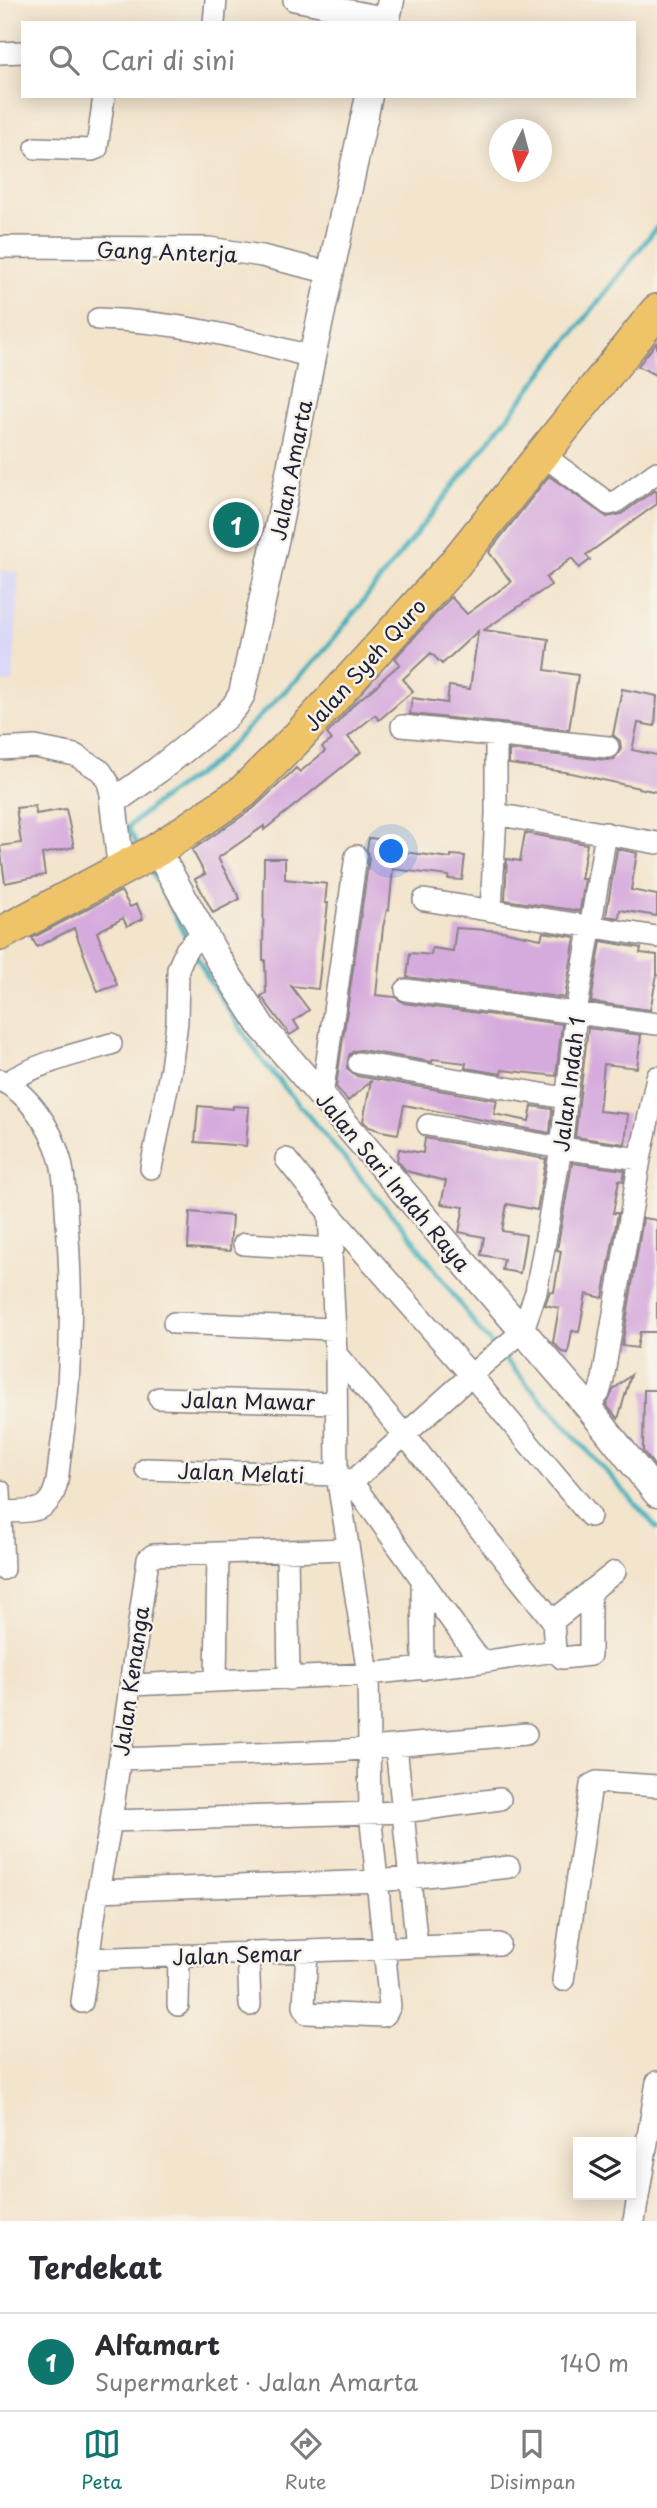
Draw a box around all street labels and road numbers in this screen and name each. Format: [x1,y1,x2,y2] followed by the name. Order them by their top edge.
[96,233,239,269] street label: Gang Anterja
[261,396,319,543] street label: Jalan Amarta
[295,590,433,738] street label: Jalan Syeh Quro
[544,1015,592,1153] street label: Jalan Indah 1
[309,1084,479,1278] street label: Jalan Sari Indah Raya
[181,1383,316,1417] street label: Jalan Mawar
[177,1454,305,1490] street label: Jalan Melati
[104,1604,156,1758] street label: Jalan Kenanga
[172,1936,303,1972] street label: Jalan Semar

